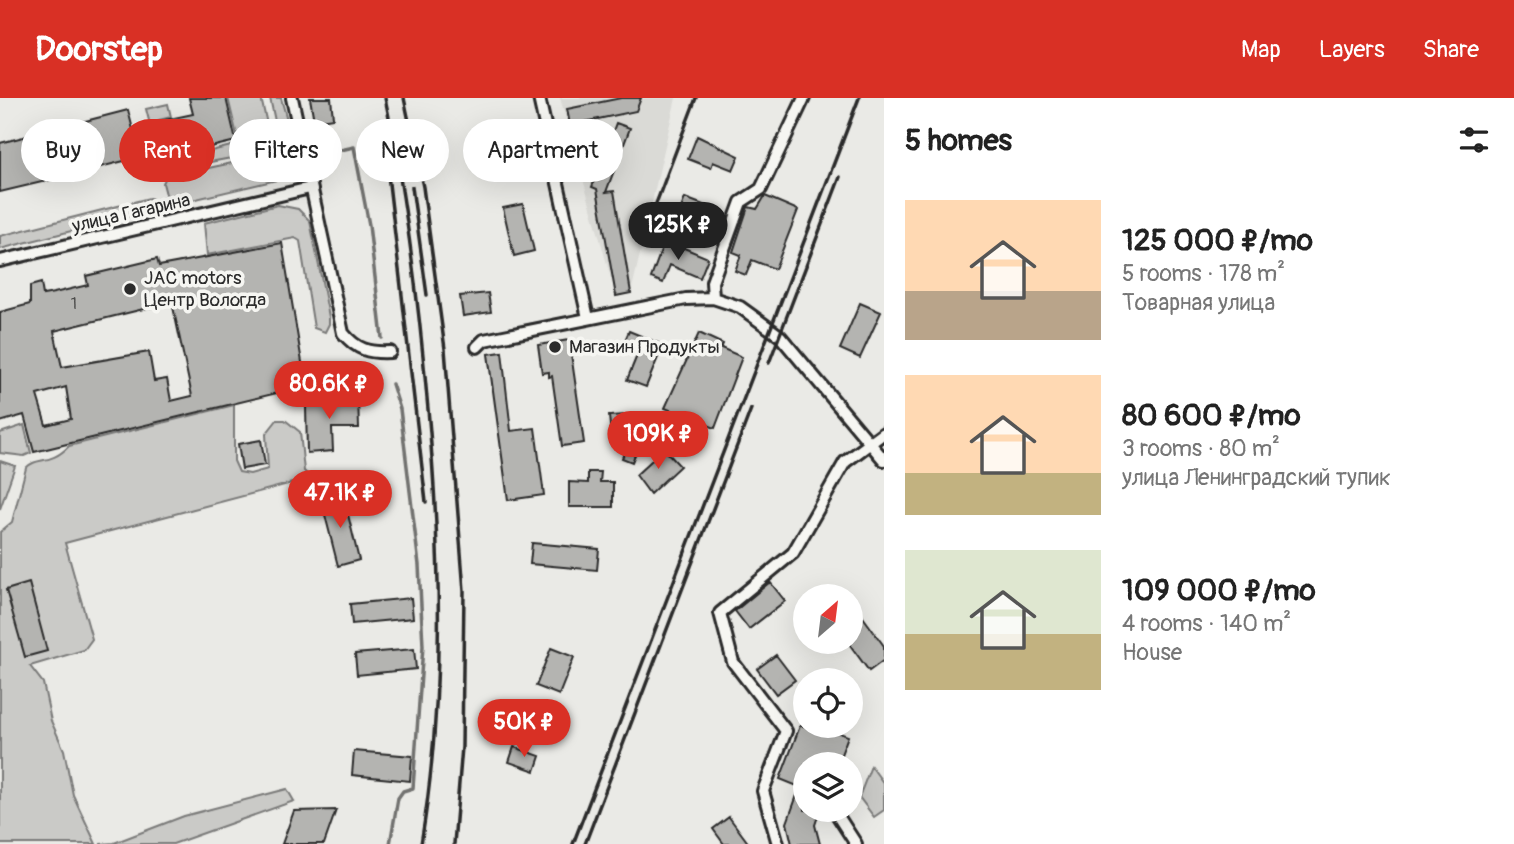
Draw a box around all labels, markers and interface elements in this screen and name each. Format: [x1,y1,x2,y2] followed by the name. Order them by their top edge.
[35,29,163,70] text: Doorstep
[1241,35,1281,64] text: Map
[1319,35,1385,64] text: Layers
[1423,35,1479,64] text: Share
[21,119,105,182] chip: Buy
[119,119,215,182] chip: Rent
[229,119,342,182] chip: Filters
[356,119,449,182] chip: New
[463,119,623,182] chip: Apartment
[1455,121,1493,159] icon: filters
[905,122,1012,159] text: 5 homes
[69,188,193,238] street label: улица Гагарина
[621,202,735,262] pin: 125K ₽
[645,210,711,239] text: 125K ₽
[1122,222,1313,259] text: 125 000 ₽/mo
[961,228,1045,312] icon: home
[1122,259,1285,288] text: 5 rooms · 178 m²
[144,266,266,312] place label: JAC motors Центр Вологда
[122,281,138,297] marker: JAC motors Центр Вологда
[1122,288,1275,317] text: Товарная улица
[71,294,77,314] house number: 1
[569,335,720,359] place label: Магазин Продукты
[547,339,563,355] marker: Магазин Продукты
[264,362,394,421] pin: 80.6K ₽
[290,369,368,398] text: 80.6K ₽
[1122,397,1301,434] text: 80 600 ₽/mo
[961,403,1045,487] icon: home
[601,412,715,471] pin: 109K ₽
[623,419,693,448] text: 109K ₽
[1122,434,1280,463] text: 3 rooms · 80 m²
[1122,463,1391,492] text: улица Ленинградский тупик
[275,470,405,530] pin: 47.1K ₽
[304,478,376,507] text: 47.1K ₽
[1122,572,1316,609] text: 109 000 ₽/mo
[961,578,1045,662] icon: home
[793,584,863,654] north arrow
[793,584,863,822] map controls
[1122,609,1291,638] text: 4 rooms · 140 m²
[1122,638,1182,667] text: House
[793,668,863,738] button: locate
[475,700,573,759] pin: 50K ₽
[494,707,554,736] text: 50K ₽
[793,752,863,822] button: layers

